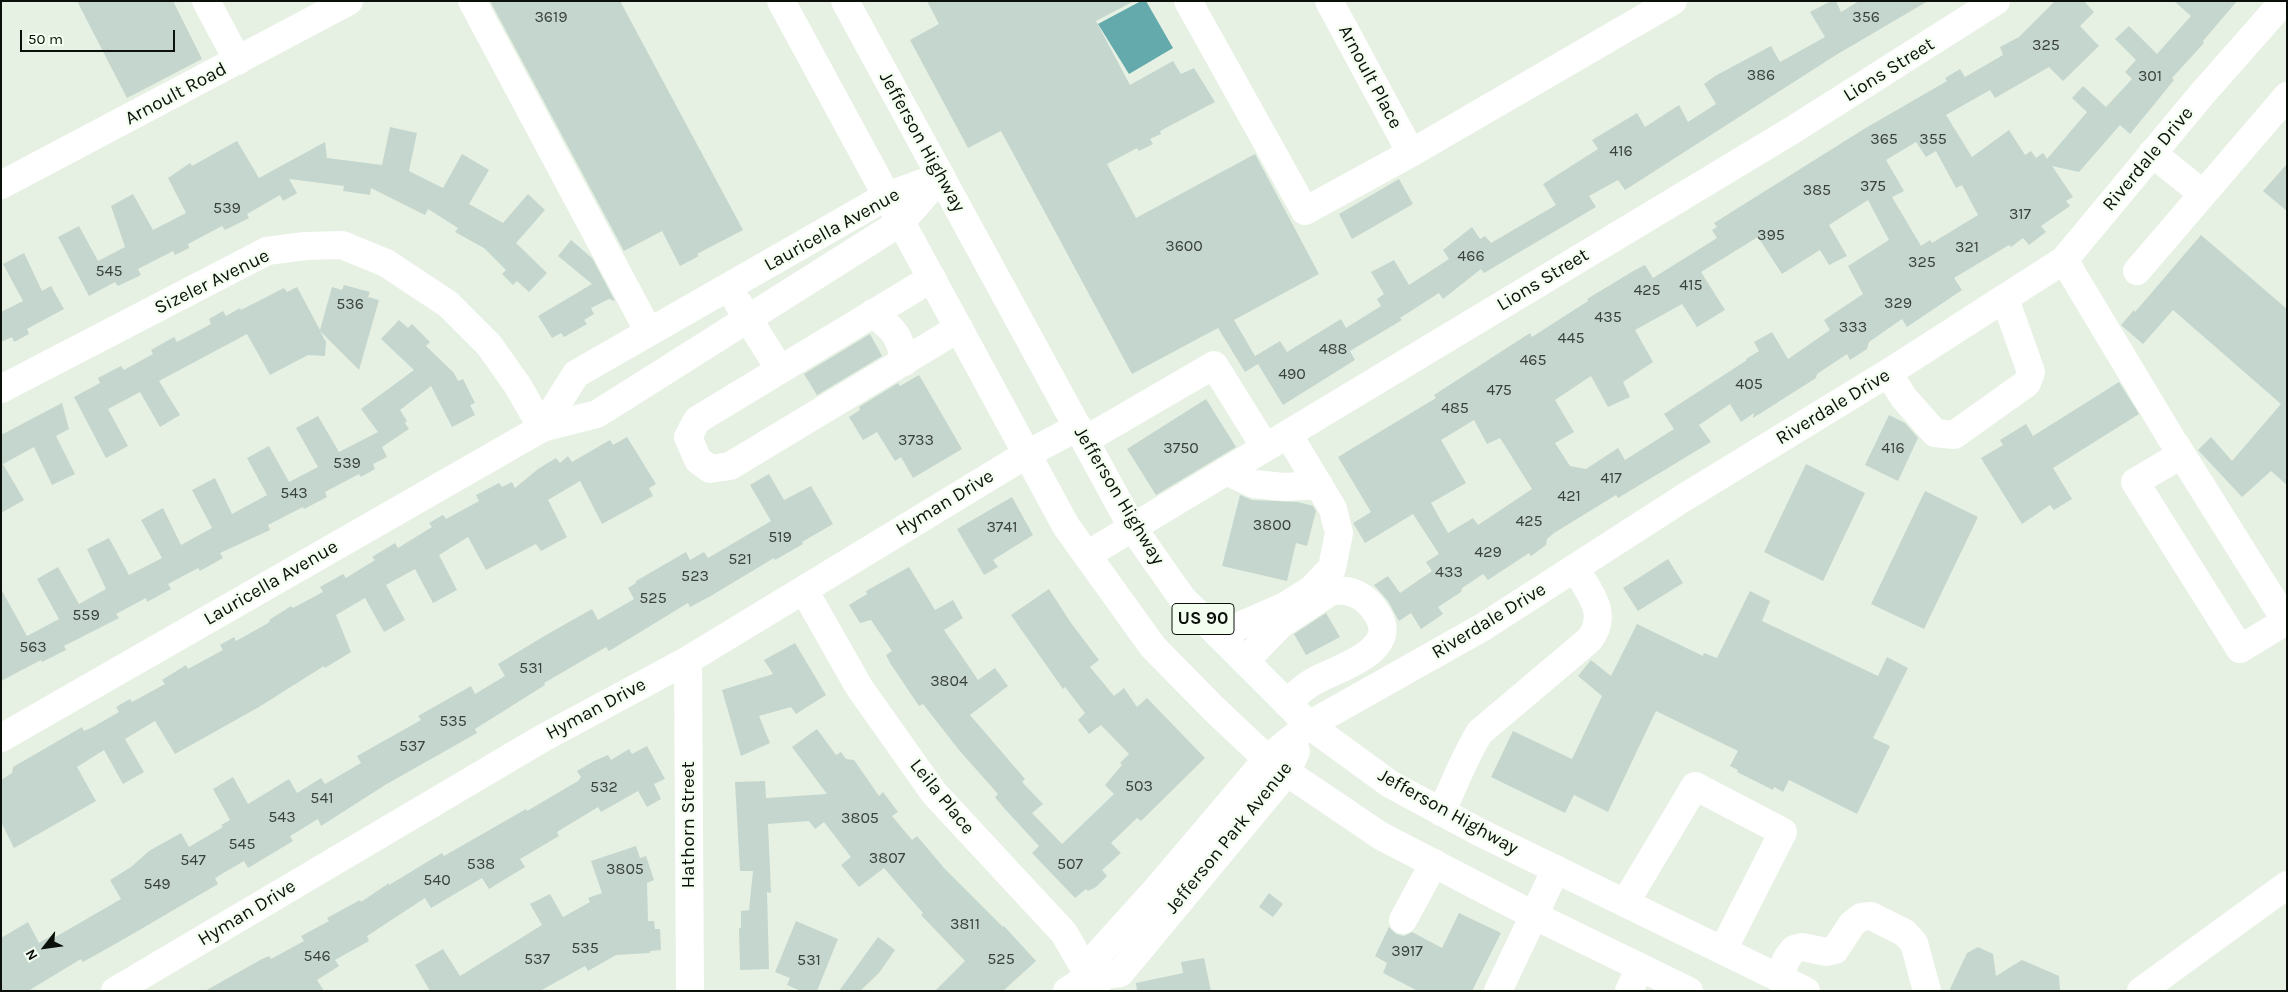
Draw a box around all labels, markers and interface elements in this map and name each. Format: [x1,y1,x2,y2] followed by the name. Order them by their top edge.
[534,7,568,27] house number: 3619
[1852,7,1880,27] house number: 356
[22,20,178,52] scale bar
[1333,21,1407,133] street label: Arnoult Place
[28,30,63,48] text: 50 m
[1839,33,1939,107] street label: Lions Street
[2032,35,2060,55] house number: 325
[121,58,231,130] street label: Arnoult Road
[1747,65,1775,85] house number: 386
[2138,66,2162,86] house number: 301
[874,68,970,216] street label: Jefferson Highway
[2098,102,2198,216] street label: Riverdale Drive
[1870,129,1898,149] house number: 365
[1919,129,1947,149] house number: 355
[1609,141,1633,161] house number: 416
[1860,176,1886,196] house number: 375
[1803,180,1831,200] house number: 385
[760,183,904,277] street label: Lauricella Avenue
[213,198,241,218] house number: 539
[2009,204,2031,224] house number: 317
[1757,225,1785,245] house number: 395
[1165,236,1203,256] house number: 3600
[1955,237,1979,257] house number: 321
[151,244,273,320] street label: Sizeler Avenue
[1493,244,1593,316] street label: Lions Street
[1457,246,1485,266] house number: 466
[1908,252,1936,272] house number: 325
[96,261,122,281] house number: 545
[1679,275,1703,295] house number: 415
[1633,280,1661,300] house number: 425
[1884,293,1912,313] house number: 329
[336,294,364,314] house number: 536
[1594,307,1622,327] house number: 435
[1839,317,1867,337] house number: 333
[1558,328,1584,348] house number: 445
[1319,339,1347,359] house number: 488
[1519,350,1547,370] house number: 465
[1278,364,1306,384] house number: 490
[1772,364,1894,450] street label: Riverdale Drive
[1735,374,1763,394] house number: 405
[1486,380,1512,400] house number: 475
[1441,398,1469,418] house number: 485
[1069,423,1169,569] street label: Jefferson Highway
[898,430,934,450] house number: 3733
[1163,438,1199,458] house number: 3750
[1881,438,1905,458] house number: 416
[333,453,361,473] house number: 539
[892,465,998,541] street label: Hyman Drive
[1600,468,1622,488] house number: 417
[280,483,308,503] house number: 543
[1557,486,1581,506] house number: 421
[1515,511,1543,531] house number: 425
[1253,515,1291,535] house number: 3800
[986,517,1018,537] house number: 3741
[768,527,792,547] house number: 519
[200,535,342,631] street label: Lauricella Avenue
[1474,542,1502,562] house number: 429
[728,549,752,569] house number: 521
[1435,562,1463,582] house number: 433
[681,566,709,586] house number: 523
[1428,578,1550,664] street label: Riverdale Drive
[639,588,667,608] house number: 525
[1172,604,1234,634] road number: US 90
[72,605,100,625] house number: 559
[19,637,47,657] house number: 563
[519,658,543,678] house number: 531
[930,671,968,691] house number: 3804
[542,673,650,745] street label: Hyman Drive
[439,711,467,731] house number: 535
[399,736,425,756] house number: 537
[905,755,979,839] street label: Leila Place
[1161,757,1297,919] street label: Jefferson Park Avenue
[678,761,700,889] street label: Hathorn Street
[1374,764,1522,860] street label: Jefferson Highway
[1125,776,1153,796] house number: 503
[590,777,618,797] house number: 532
[310,788,334,808] house number: 541
[268,807,296,827] house number: 543
[841,808,879,828] house number: 3805
[229,834,255,854] house number: 545
[869,848,905,868] house number: 3807
[180,850,206,870] house number: 547
[467,854,495,874] house number: 538
[1057,854,1083,874] house number: 507
[606,859,644,879] house number: 3805
[423,870,451,890] house number: 540
[143,874,171,894] house number: 549
[194,875,300,951] street label: Hyman Drive
[950,914,980,934] house number: 3811
[20,922,70,972] north arrow
[571,938,599,958] house number: 535
[1391,941,1423,961] house number: 3917
[22,946,41,963] text: N
[303,946,331,966] house number: 546
[524,949,550,969] house number: 537
[987,949,1015,969] house number: 525
[797,950,821,970] house number: 531

